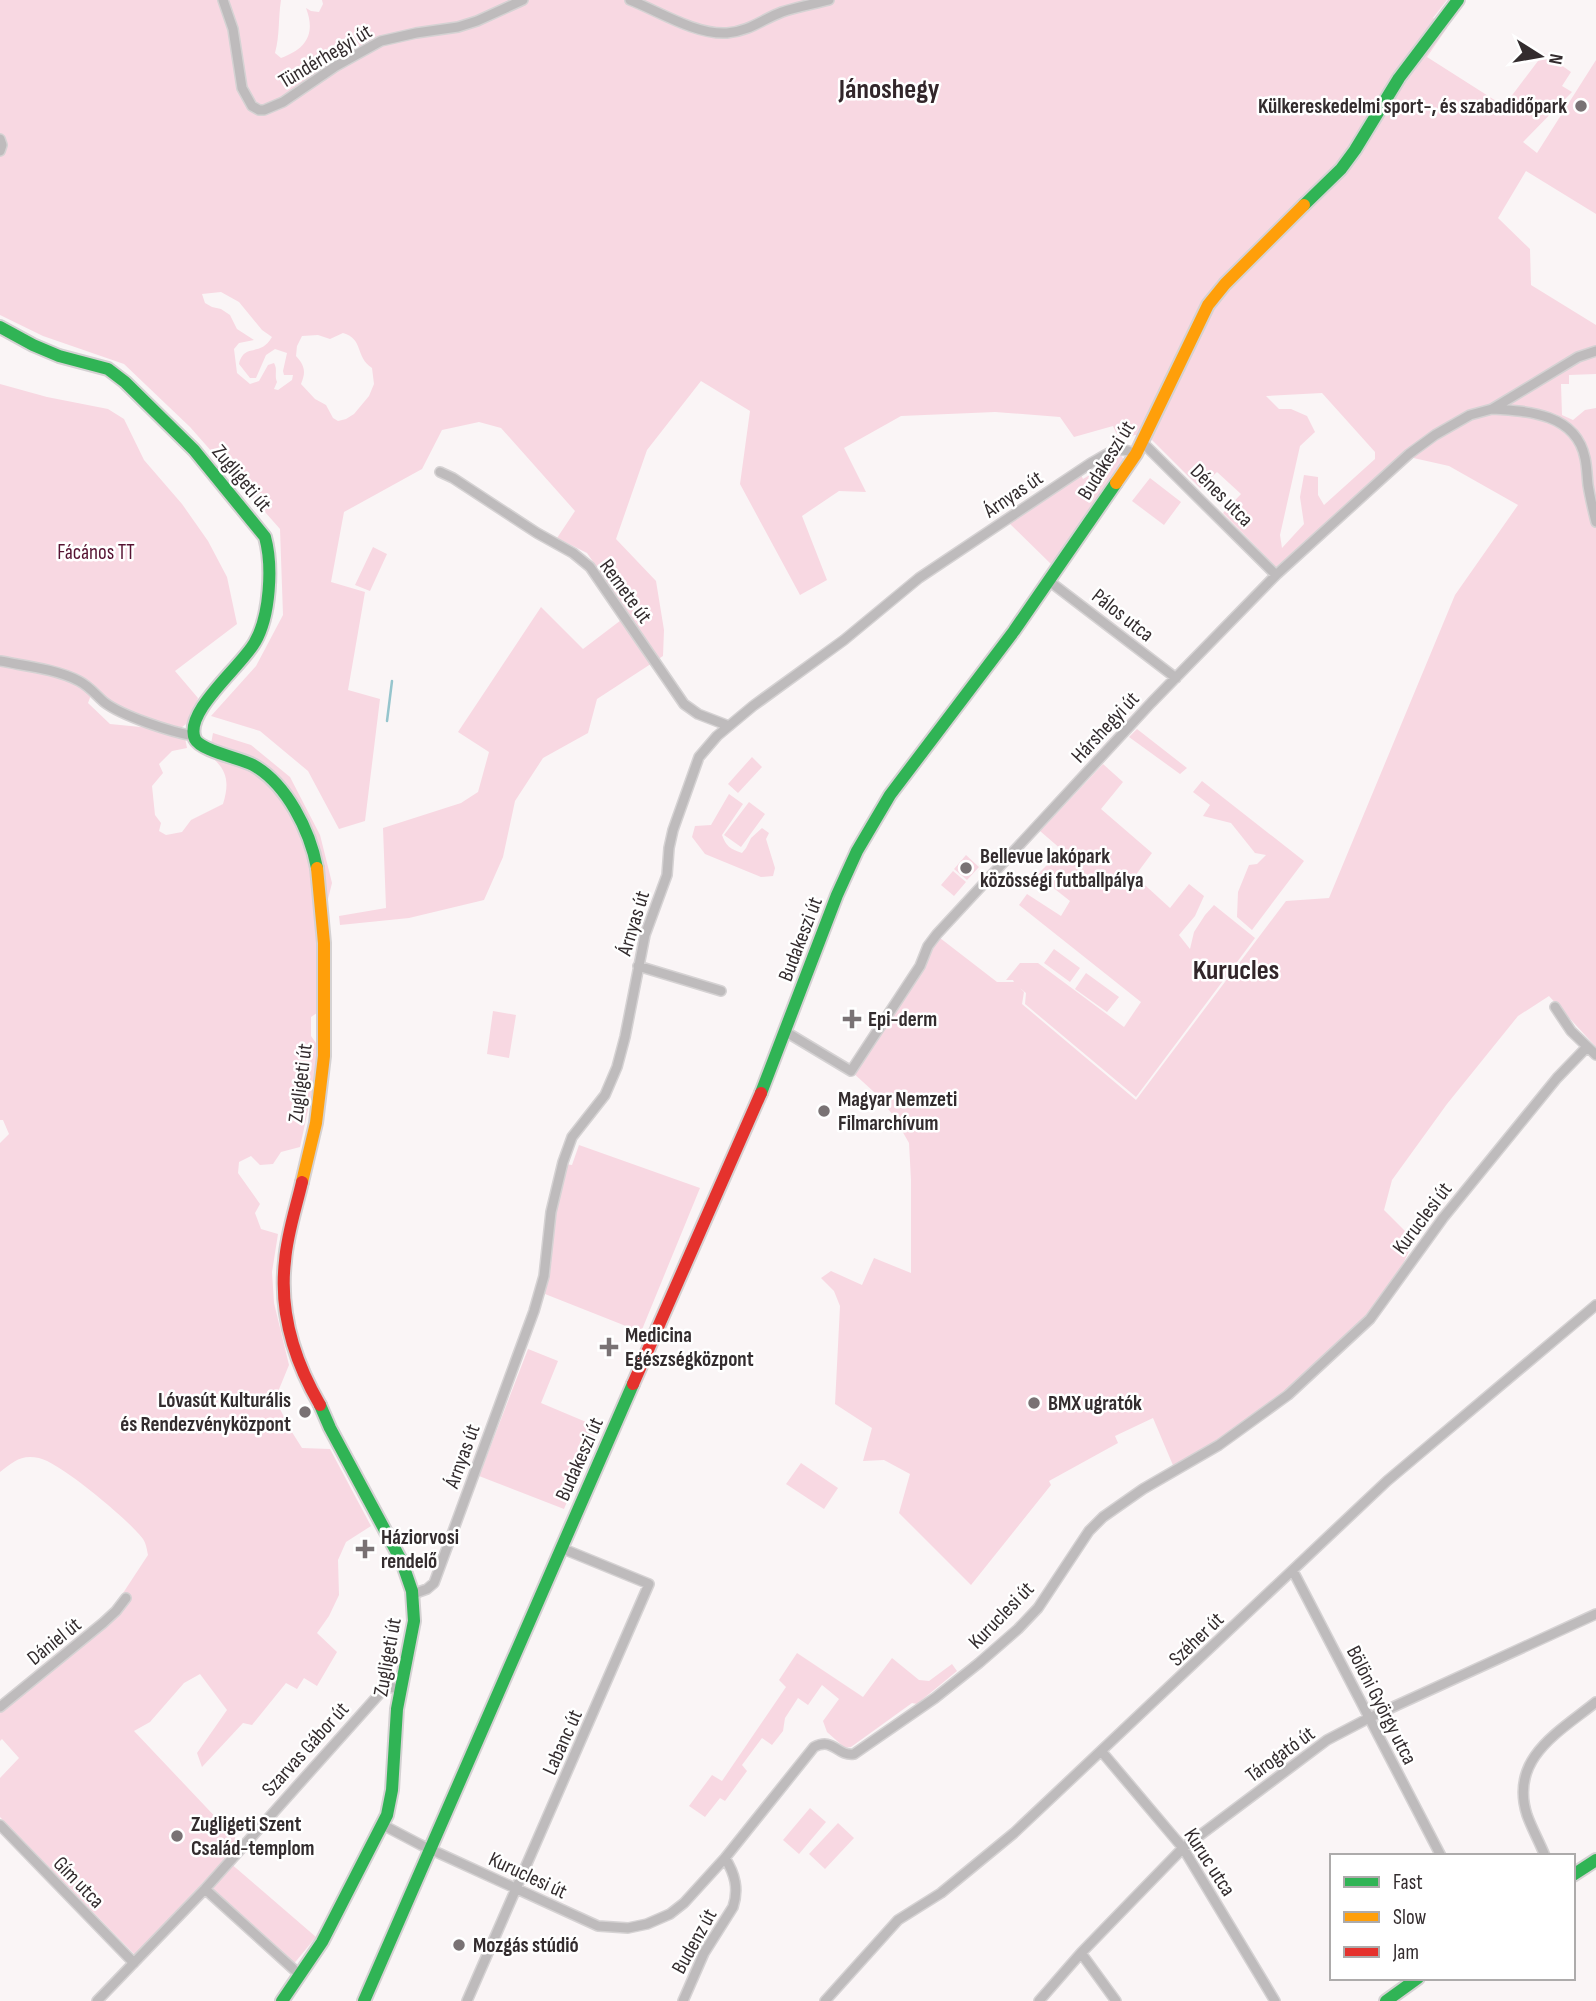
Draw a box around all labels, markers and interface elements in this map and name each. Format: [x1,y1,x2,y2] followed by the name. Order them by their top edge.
[274,19,376,94] street label: Tündérhegyi út
[1505,21,1575,91] north arrow
[1543,52,1567,66] text: N
[838,73,940,106] district label: Jánoshegy
[1258,94,1567,119] place label: Külkereskedelmi sport-, és szabadidőpark
[1573,98,1589,114] marker: Külkereskedelmi sport-, és szabadidőpark
[1072,416,1140,504] street label: Budakeszi út
[207,440,277,517] street label: Zugligeti út
[1185,459,1258,532] street label: Dénes utca
[978,466,1048,524] street label: Árnyas út
[57,540,135,565] park label: Fácános TT
[594,554,657,628] street label: Remete út
[1087,584,1159,647] street label: Pálos utca
[1066,687,1145,768] street label: Hárshegyi út
[980,844,1144,893] place label: Bellevue lakópark közösségi futballpálya
[958,860,974,876] marker: Bellevue lakópark közösségi futballpálya
[612,888,655,959] street label: Árnyas út
[773,893,828,985] street label: Budakeszi út
[1193,954,1279,987] district label: Kurucles
[868,1007,937,1032] place label: Epi-derm
[842,1009,862,1029] marker: Epi-derm
[283,1042,318,1124] street label: Zugligeti út
[838,1087,957,1136] place label: Magyar Nemzeti Filmarchívum
[816,1103,832,1119] marker: Magyar Nemzeti Filmarchívum
[1387,1177,1458,1259] street label: Kuruclesi út
[625,1323,754,1372] place label: Medicina Egészségközpont
[599,1337,619,1357] marker: Medicina Egészségközpont
[120,1388,291,1437] place label: Lóvasút Kulturális és Rendezvényközpont
[1048,1391,1142,1416] place label: BMX ugratók
[1026,1395,1042,1411] marker: BMX ugratók
[297,1404,313,1420] marker: Lóvasút Kulturális és Rendezvényközpont
[550,1414,609,1505] street label: Budakeszi út
[439,1421,486,1493] street label: Árnyas út
[381,1525,459,1574] place label: Háziorvosi rendelő
[355,1539,375,1559] marker: Háziorvosi rendelő
[963,1577,1039,1654] street label: Kuruclesi út
[1164,1607,1229,1671] street label: Széher út
[22,1612,86,1671] street label: Dániel út
[368,1616,407,1698] street label: Zugligeti út
[1341,1642,1422,1769] street label: Bölöni György utca
[257,1697,354,1802] street label: Szarvas Gábor út
[537,1706,588,1779] street label: Labanc út
[1241,1721,1320,1788] street label: Tárogató út
[191,1812,315,1861] place label: Zugligeti Szent Család-templom
[1178,1824,1241,1901] street label: Kuruc utca
[169,1828,185,1844] marker: Zugligeti Szent Család-templom
[485,1846,571,1904] street label: Kuruclesi út
[48,1851,109,1914] street label: Gím utca
[1330,1854,1575,1980] legend
[1393,1870,1423,1895] text: Fast
[666,1904,722,1978] street label: Budenz út
[1393,1905,1427,1930] text: Slow
[473,1933,579,1958] place label: Mozgás stúdió
[451,1937,467,1953] marker: Mozgás stúdió
[1392,1940,1419,1965] text: Jam

